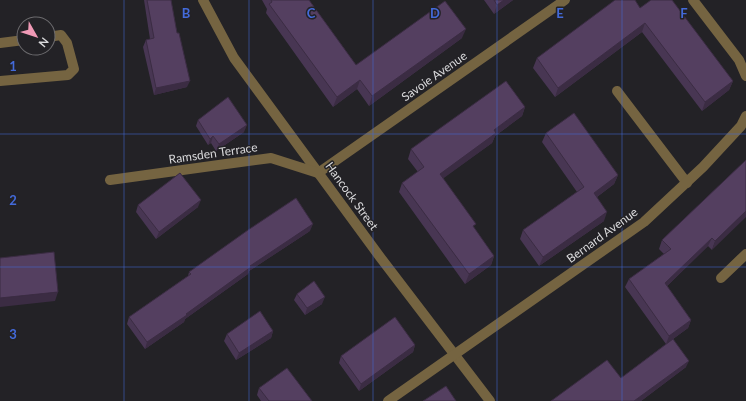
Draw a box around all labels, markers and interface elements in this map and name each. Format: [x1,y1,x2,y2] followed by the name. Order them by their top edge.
[182,5,191,21] text: B
[307,5,316,21] text: C
[430,5,440,21] text: D
[556,5,564,21] text: E
[680,5,688,21] text: F
[16,16,56,56] north arrow
[36,35,52,50] text: N
[398,48,470,104] street label: Savoie Avenue
[9,58,17,74] text: 1
[168,139,258,167] street label: Ramsden Terrace
[322,159,382,234] street label: Hancock Street
[9,192,17,208] text: 2
[563,204,641,266] street label: Bernard Avenue
[9,326,17,342] text: 3

